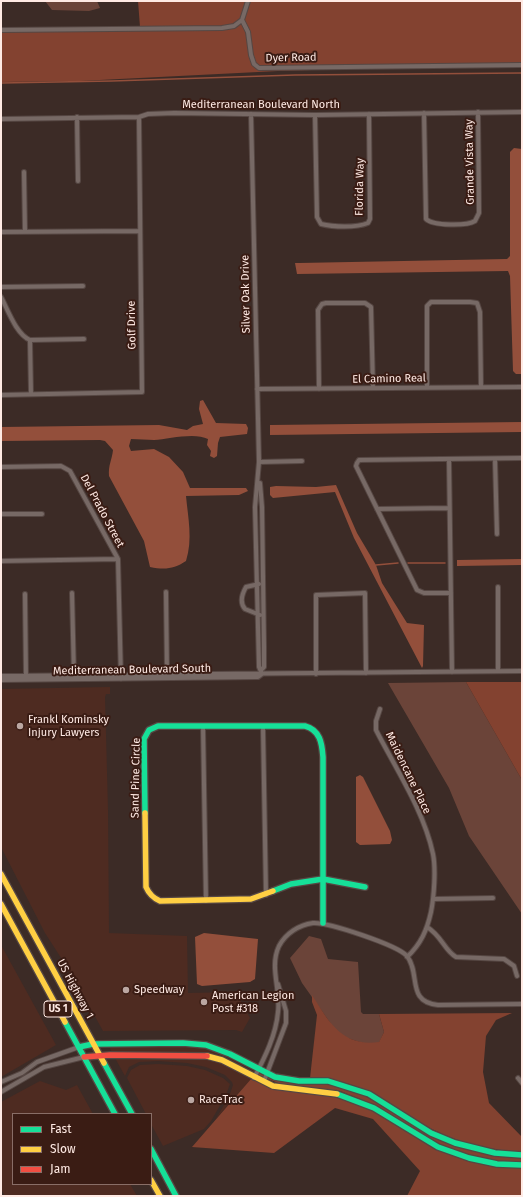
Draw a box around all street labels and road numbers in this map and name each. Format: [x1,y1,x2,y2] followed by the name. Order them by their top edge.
[265,51,317,65] street label: Dyer Road
[182,98,340,112] street label: Mediterranean Boulevard North
[463,119,477,205] street label: Grande Vista Way
[353,158,367,216] street label: Florida Way
[239,255,253,333] street label: Silver Oak Drive
[125,300,139,350] street label: Golf Drive
[352,372,426,386] street label: El Camino Real
[77,472,127,550] street label: Del Prado Street
[53,662,211,678] street label: Mediterranean Boulevard South
[382,730,434,816] street label: Maidencane Place
[129,738,143,818] street label: Sand Pine Circle
[54,957,96,1021] street label: US Highway 1
[44,1001,72,1017] road number: US 1

